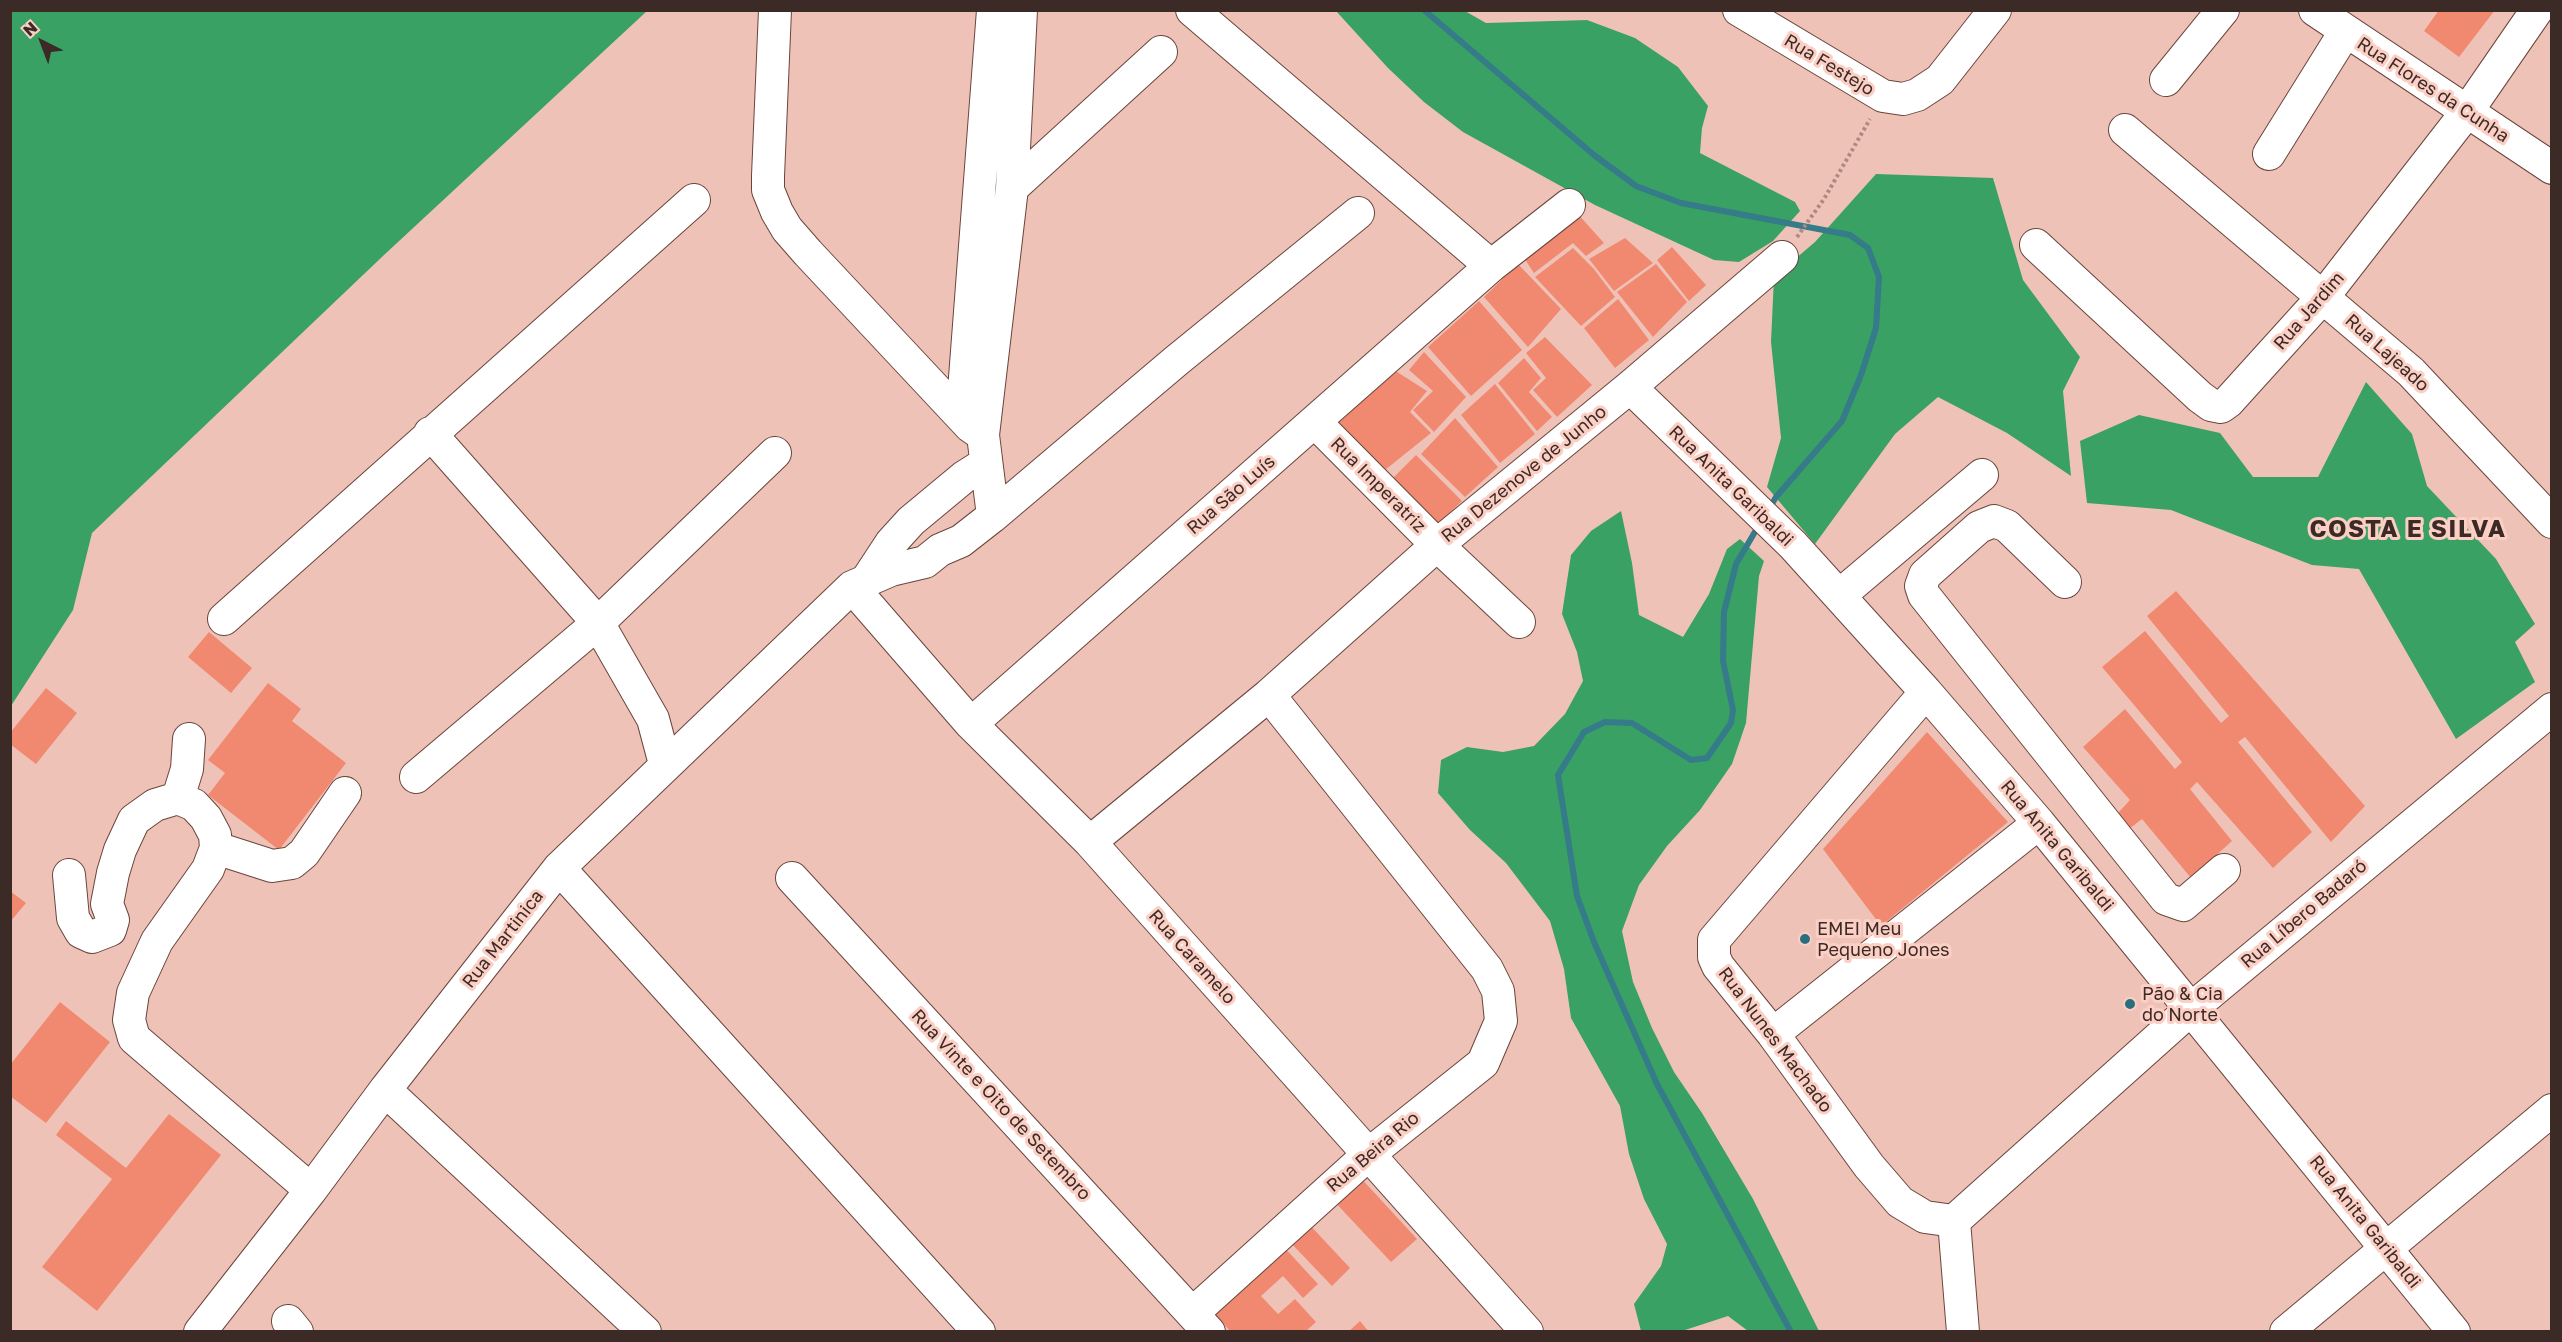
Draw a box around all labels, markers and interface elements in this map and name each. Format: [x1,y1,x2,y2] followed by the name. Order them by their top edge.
[12,12,72,72] north arrow
[19,17,41,40] text: N
[1780,30,1878,100] street label: Rua Festejo
[2353,33,2513,147] street label: Rua Flores da Cunha
[2269,268,2349,354] street label: Rua Jardim
[2341,310,2433,396] street label: Rua Lajeado
[1437,401,1611,547] street label: Rua Dezenove de Junho
[1664,421,1798,551] street label: Rua Anita Garibaldi
[1326,433,1430,537] street label: Rua Imperatriz
[1183,451,1279,539] street label: Rua São Luís
[2310,515,2506,543] district label: COSTA E SILVA
[1996,776,2118,916] street label: Rua Anita Garibaldi
[2237,855,2371,973] street label: Rua Líbero Badaró
[458,886,548,992] street label: Rua Martinica
[1144,905,1240,1009] street label: Rua Caramelo
[1817,918,1950,960] place label: EMEI Meu Pequeno Jones
[1798,932,1812,946] marker: EMEI Meu Pequeno Jones
[1713,963,1837,1117] street label: Rua Nunes Machado
[2142,983,2223,1026] place label: Pão & Cia do Norte
[2123,997,2137,1011] marker: Pão & Cia do Norte
[907,1005,1095,1205] street label: Rua Vinte e Oito de Setembro
[1322,1107,1424,1197] street label: Rua Beira Rio
[2305,1151,2425,1293] street label: Rua Anita Garibaldi

